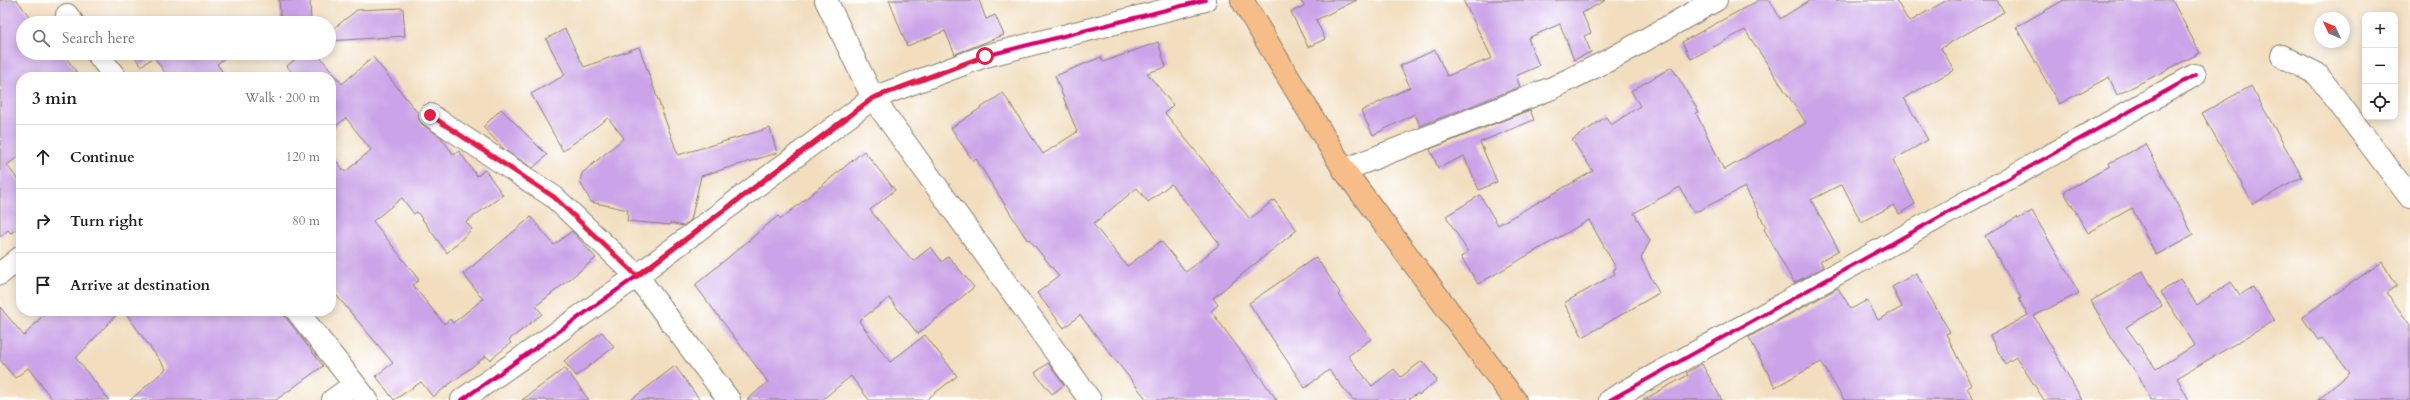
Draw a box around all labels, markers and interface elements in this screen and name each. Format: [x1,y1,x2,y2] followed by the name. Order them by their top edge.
[2314,12,2350,48] north arrow
[2362,12,2398,120] map controls
[2362,12,2398,48] button: +
[16,16,336,60] search box
[30,27,52,49] icon: search
[62,28,135,48] text: Search here
[976,47,994,65] route start
[2362,48,2398,84] button: −
[2362,84,2398,120] button: locate
[32,87,77,110] text: 3 min
[245,89,320,107] text: Walk · 200 m
[421,106,439,124] route end
[32,146,54,168] icon: ahead
[70,147,135,167] text: Continue
[286,148,320,166] text: 120 m
[32,210,54,232] icon: right
[70,211,143,231] text: Turn right
[292,212,320,230] text: 80 m
[32,274,54,296] icon: arrive
[70,275,210,295] text: Arrive at destination

